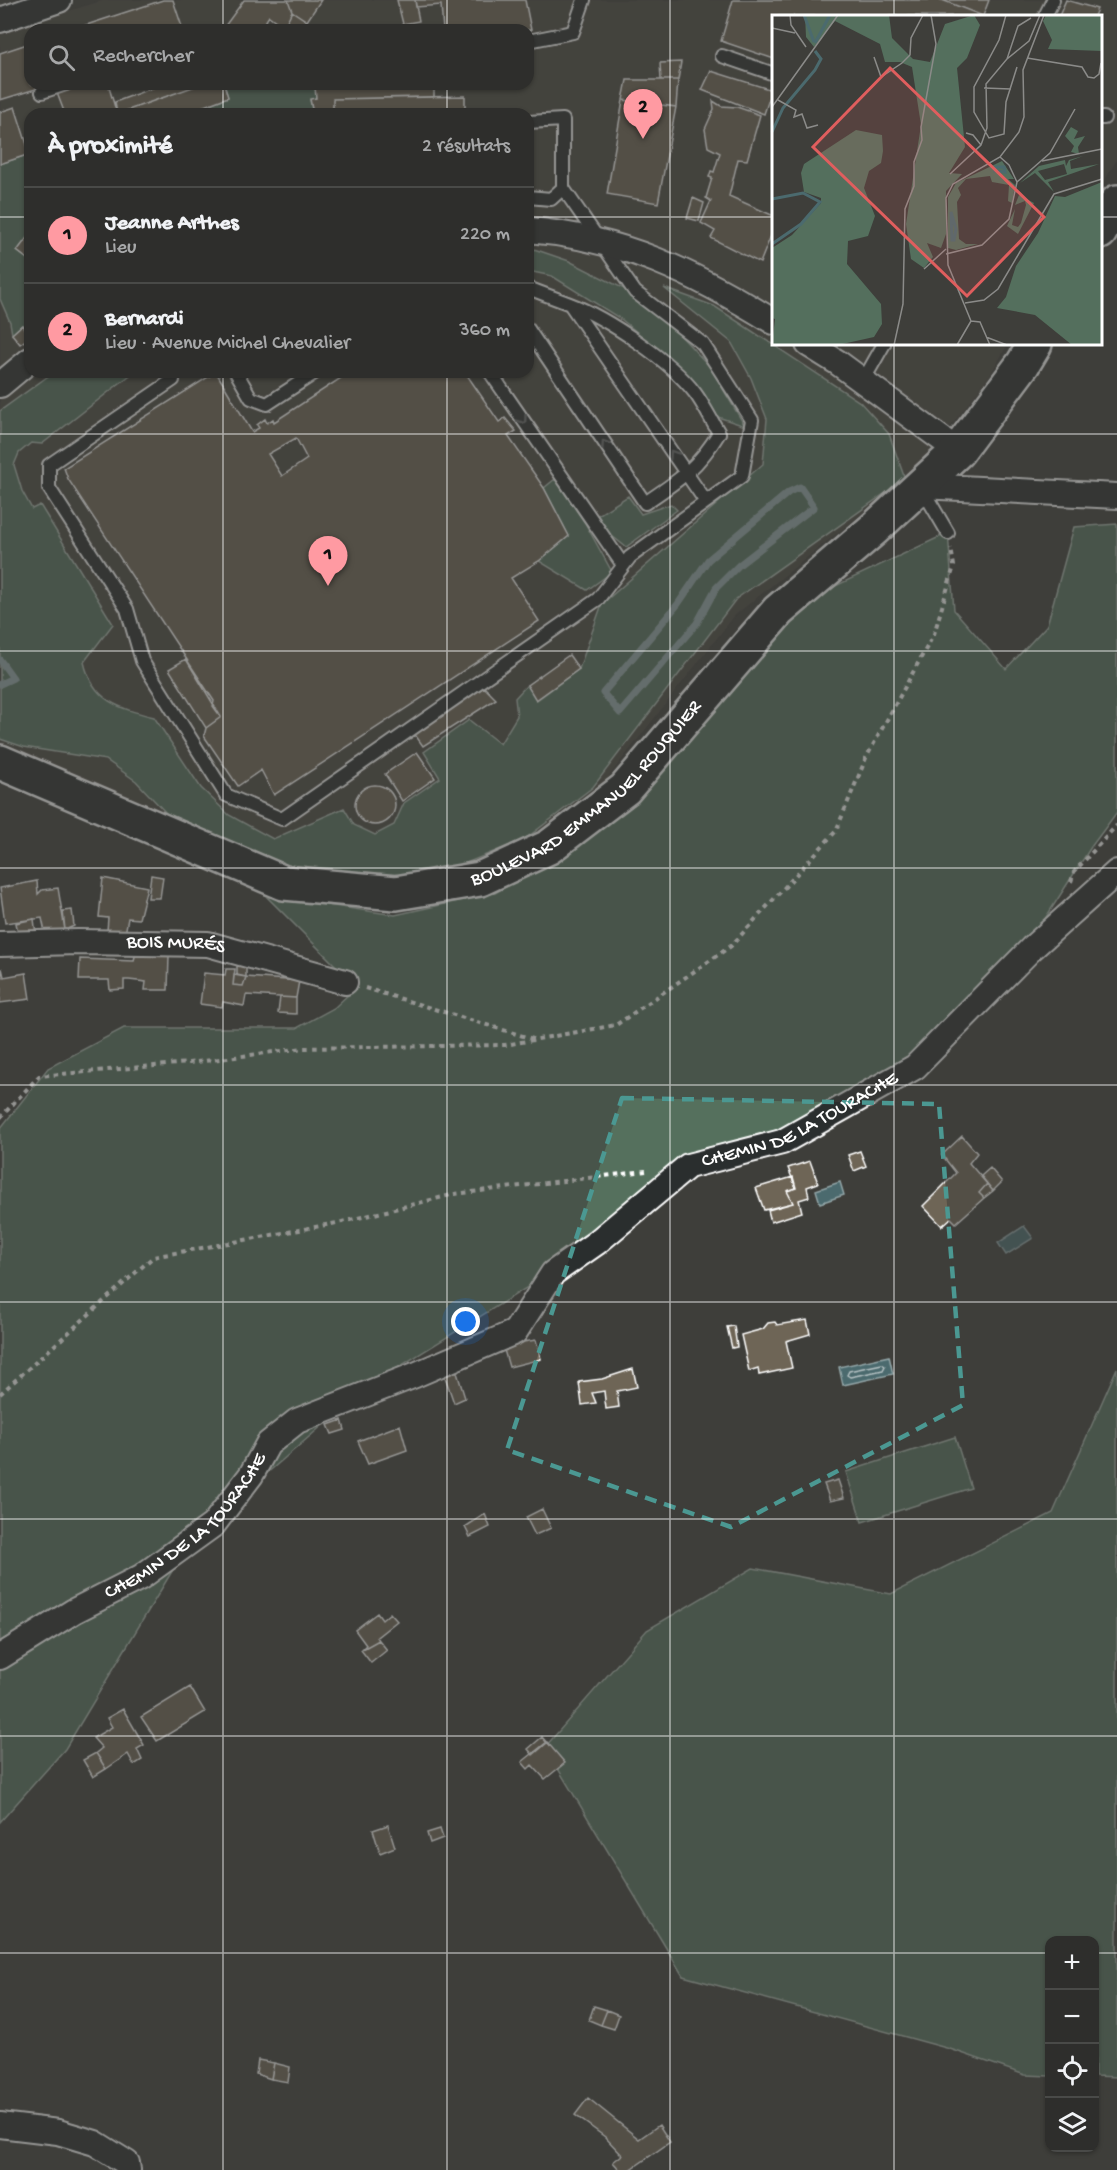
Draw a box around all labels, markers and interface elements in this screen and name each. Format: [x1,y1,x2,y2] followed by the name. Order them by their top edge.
[772,15,1102,345] inset map
[24,24,534,90] search box
[45,41,78,74] icon: search
[93,44,193,70] text: Rechercher
[624,90,662,139] pin: 2
[48,132,172,163] text: À proximité
[422,136,510,159] text: 2 résultats
[105,211,239,237] text: Jeanne Arthes
[63,224,72,247] text: 1
[460,224,510,247] text: 220 m
[105,237,136,260] text: Lieu
[105,307,184,333] text: Bernardi
[63,320,72,343] text: 2
[459,320,510,343] text: 360 m
[105,333,350,356] text: Lieu · Avenue Michel Chevalier
[516,414,527,425] one-way arrow
[601,440,612,451] one-way arrow
[669,449,680,460] one-way arrow
[308,536,348,586] pin: 1
[469,695,708,892] street label: BOULEVARD EMMANUEL ROUQUIER
[125,931,228,960] street label: BOIS MURÉS
[700,1067,904,1173] street label: CHEMIN DE LA TOURACHE
[451,1307,480,1336] your location
[101,1448,273,1605] street label: CHEMIN DE LA TOURACHE
[1045,1936,1099,2152] map controls
[1045,1936,1099,1990] button: +
[1045,1990,1099,2044] button: −
[1045,2044,1099,2098] button: locate
[1045,2098,1099,2152] button: layers

